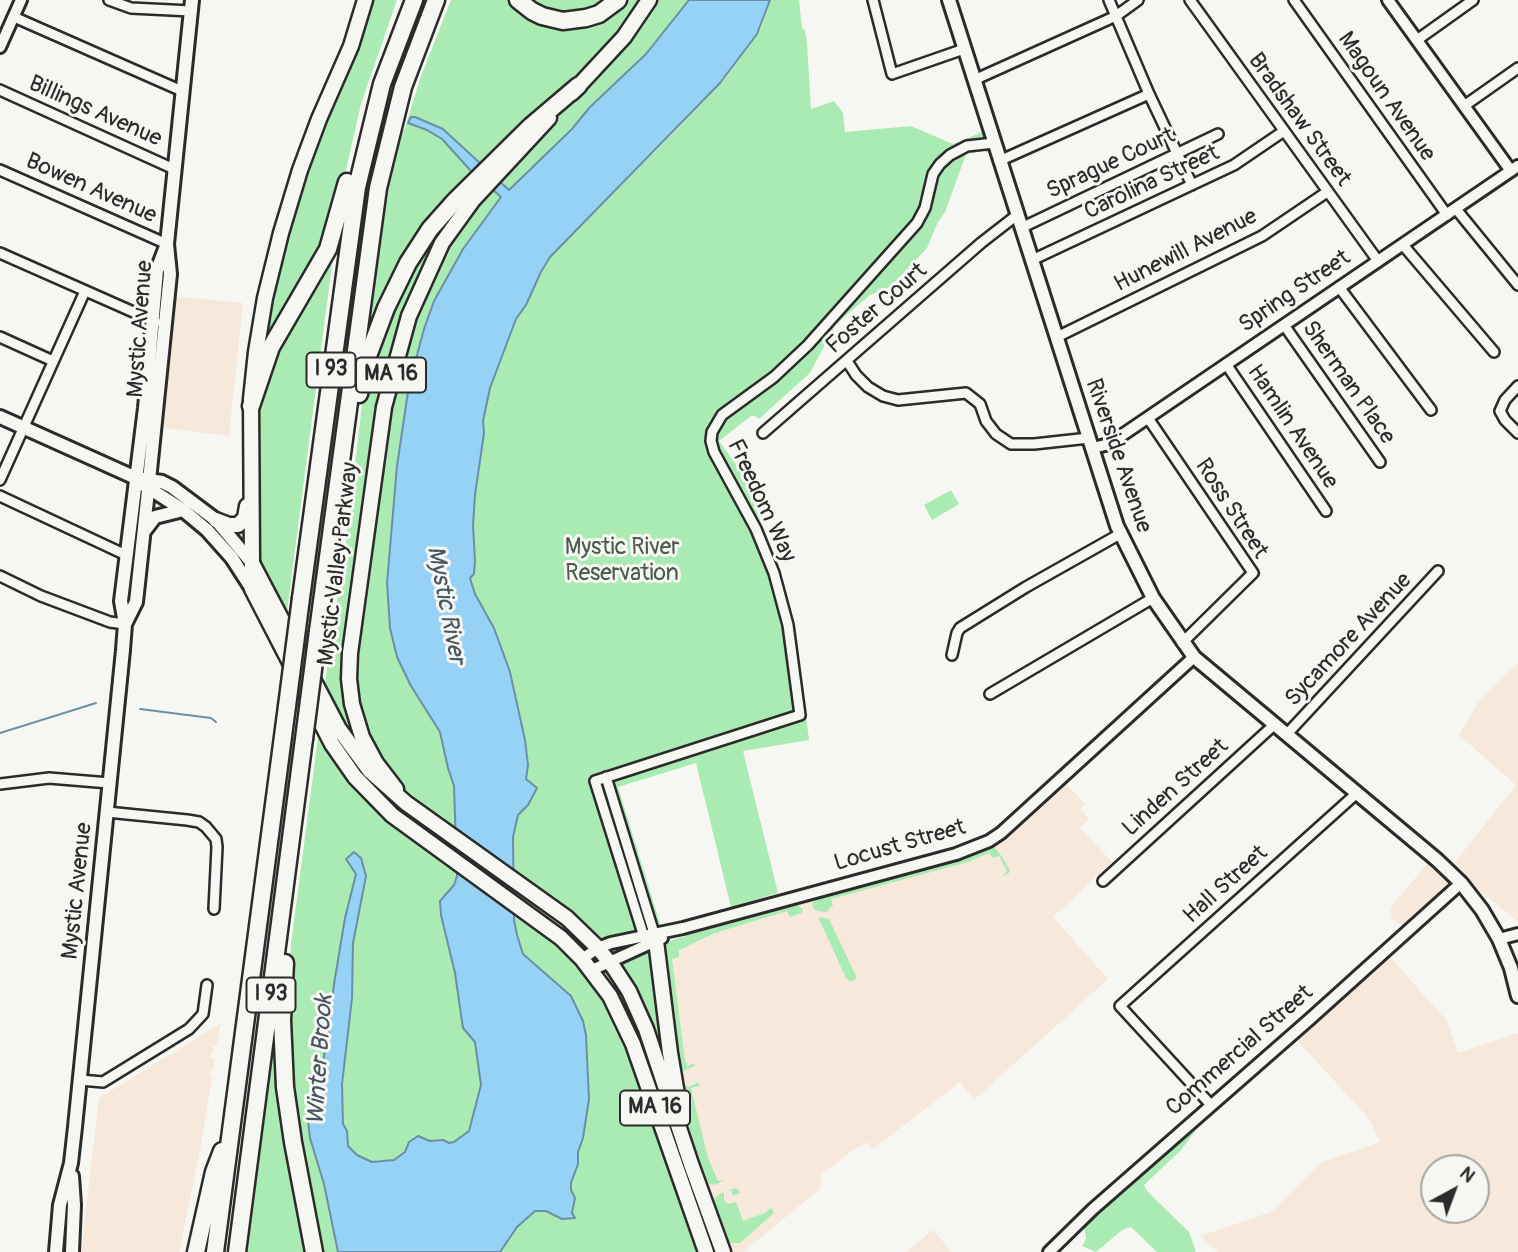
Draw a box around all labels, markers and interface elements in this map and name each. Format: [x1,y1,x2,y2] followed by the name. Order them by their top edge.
[1331,27,1441,167] street label: Magoun Avenue
[1241,48,1357,192] street label: Bradshaw Street
[24,70,166,154] street label: Billings Avenue
[1043,122,1179,206] street label: Sprague Court
[1080,140,1224,226] street label: Carolina Street
[21,148,161,230] street label: Bowen Avenue
[1110,203,1262,299] street label: Hunewill Avenue
[1234,245,1356,339] street label: Spring Street
[821,258,933,360] street label: Foster Court
[122,260,160,398] street label: Mystic Avenue
[1295,316,1401,450] street label: Sherman Place
[306,352,356,388] road number: I 93
[356,358,426,392] road number: MA 16
[1240,360,1344,494] street label: Hamlin Avenue
[1079,375,1157,537] street label: Riverside Avenue
[721,435,801,567] street label: Freedom Way
[1188,454,1274,564] street label: Ross Street
[313,461,365,667] street label: Mystic Valley Parkway
[565,534,679,588] park label: Mystic River Reservation
[419,544,471,666] water label: Mystic River
[1280,567,1418,713] street label: Sycamore Avenue
[1117,733,1235,843] street label: Linden Street
[831,814,969,878] street label: Locust Street
[57,821,99,961] street label: Mystic Avenue
[1178,840,1274,930] street label: Hall Street
[246,978,296,1012] road number: I 93
[1161,980,1319,1122] street label: Commercial Street
[302,994,340,1126] water label: Winter Brook
[620,1090,690,1126] road number: MA 16
[1420,1154,1490,1224] north arrow
[1455,1161,1480,1188] text: N

